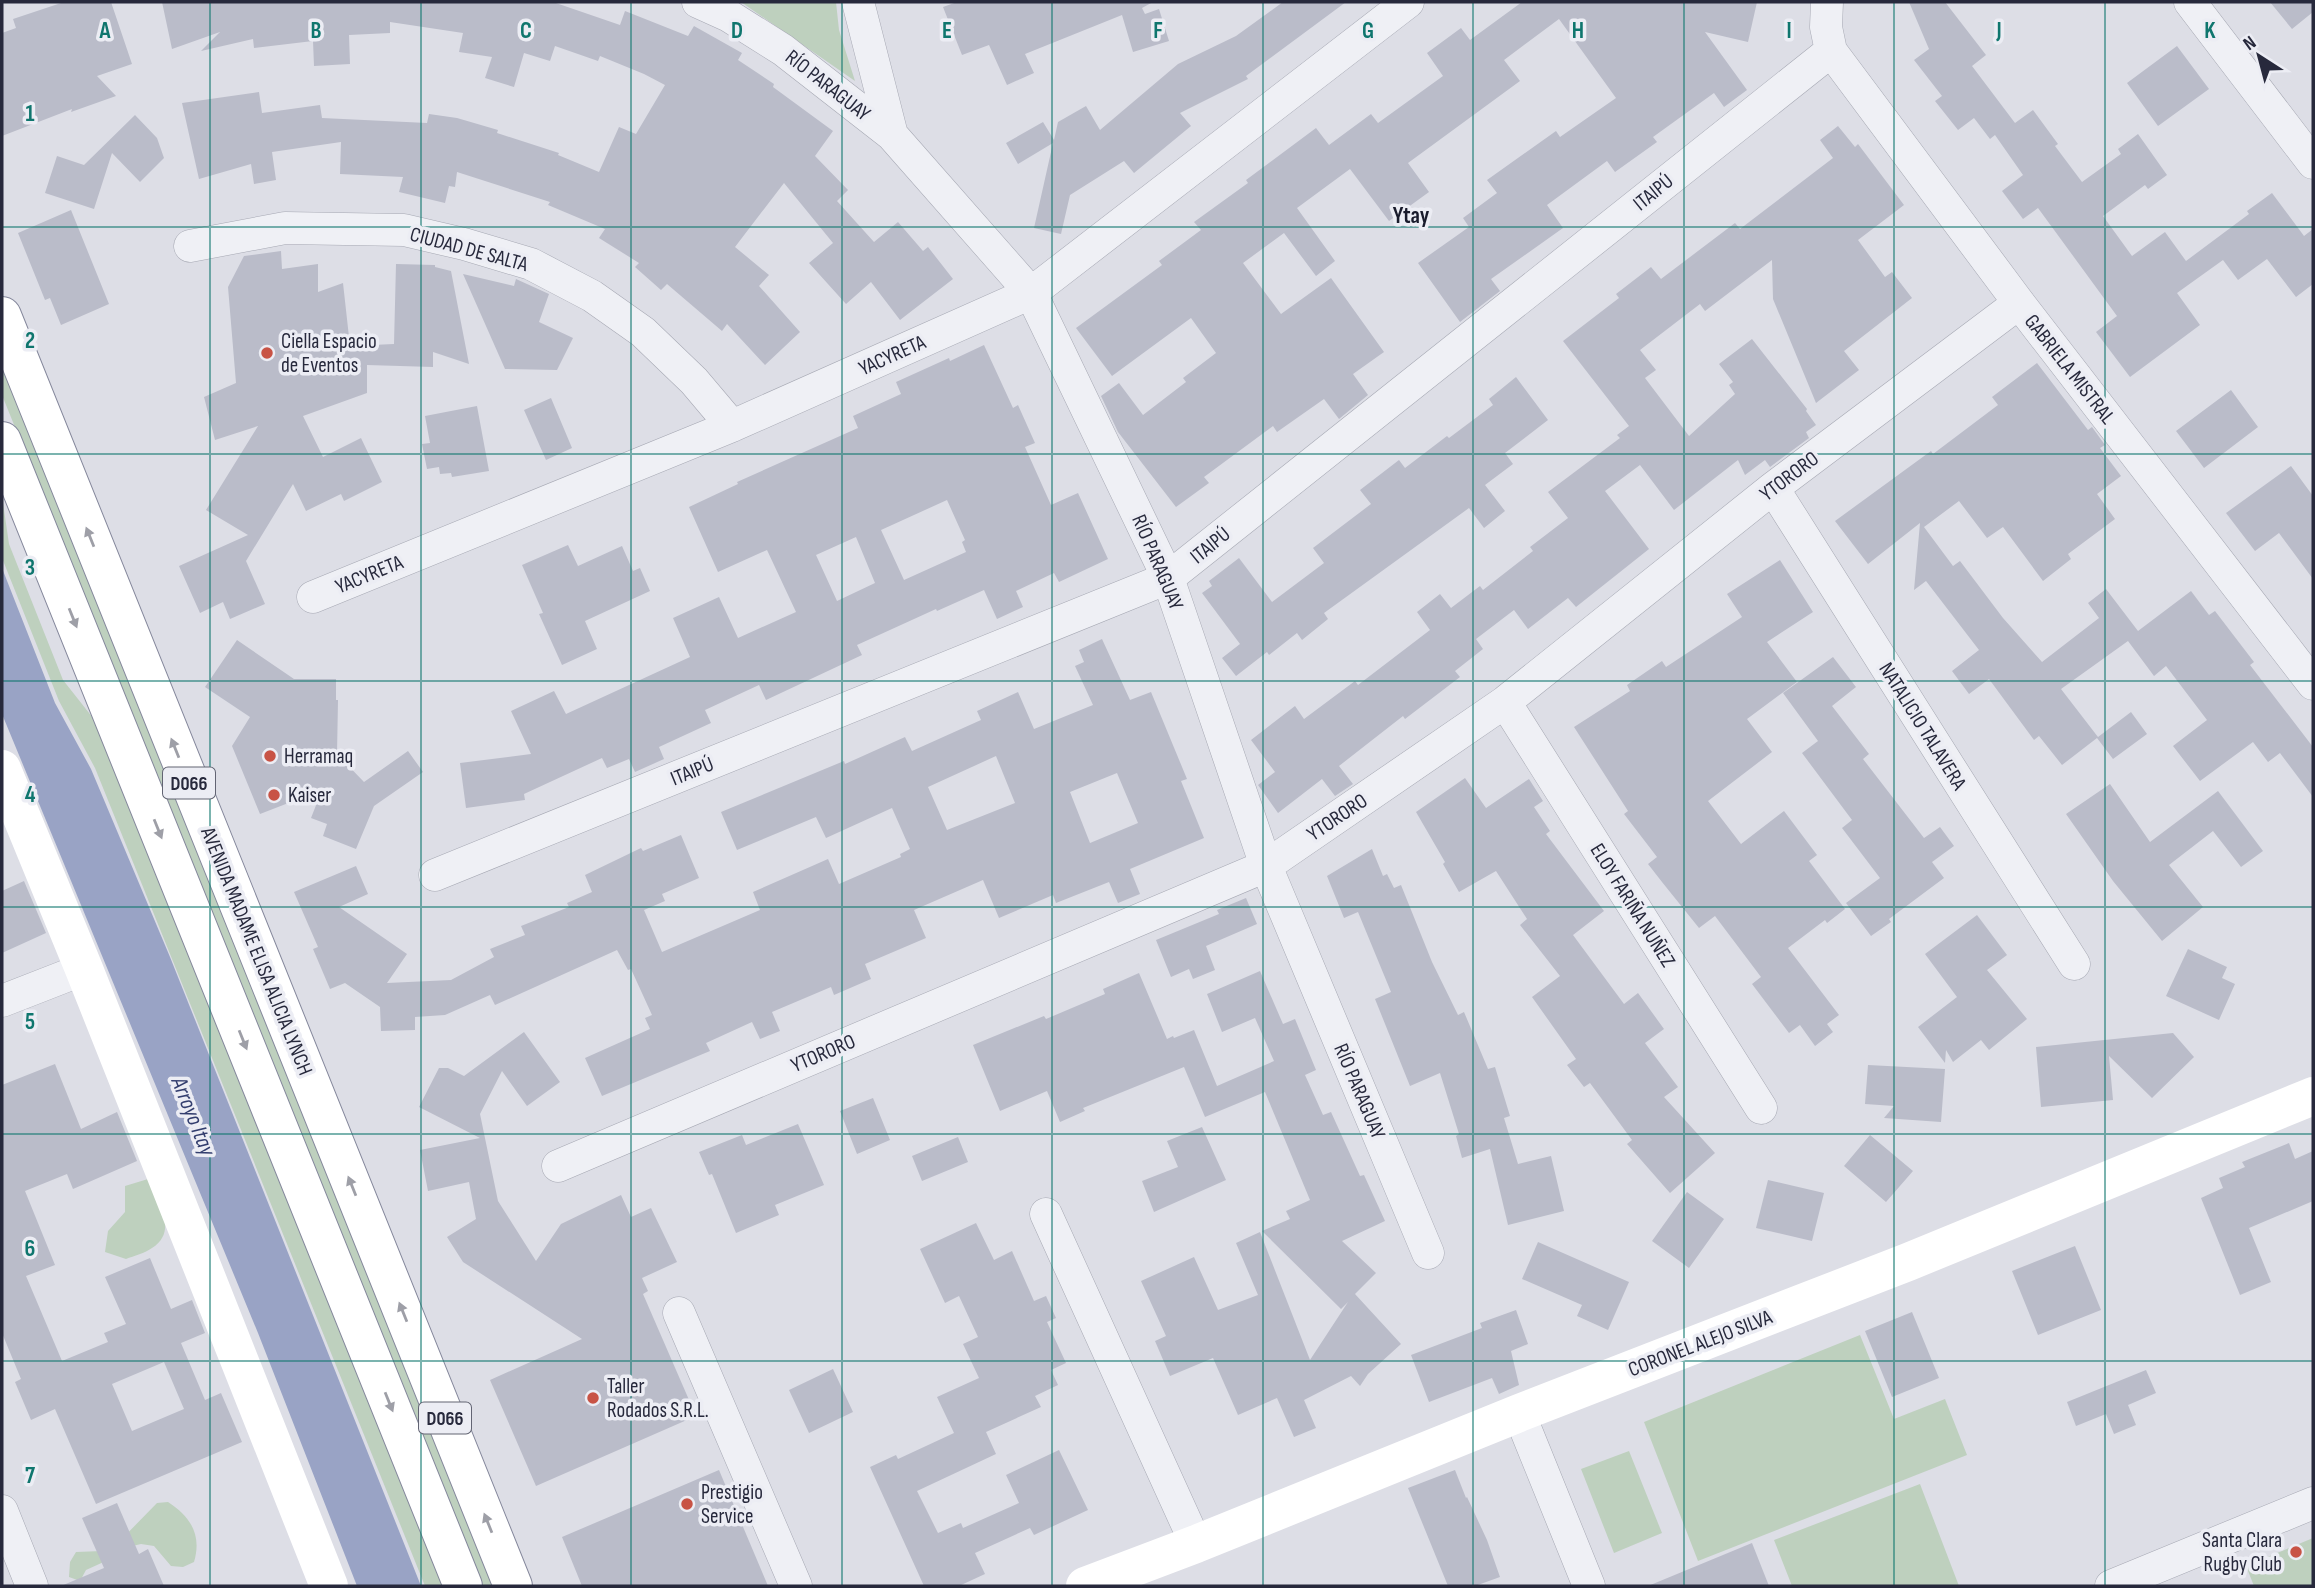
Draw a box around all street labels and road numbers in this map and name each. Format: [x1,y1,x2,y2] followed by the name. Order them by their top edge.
[780,44,875,126] street label: RÍO PARAGUAY
[1628,169,1678,216] street label: ITAIPÚ
[407,222,531,277] street label: CIUDAD DE SALTA
[2019,310,2120,429] street label: GABRIELA MISTRAL
[855,329,930,381] street label: YACYRETA
[1755,446,1824,507] street label: YTORORO
[1126,511,1189,614] street label: RÍO PARAGUAY
[1185,522,1235,569] street label: ITAIPÚ
[332,549,407,599] street label: YACYRETA
[1873,658,1972,795] street label: NATALICIO TALAVERA
[667,752,717,791] street label: ITAIPÚ
[163,768,215,798] road number: D066
[1302,788,1372,847] street label: YTORORO
[195,823,318,1079] street label: AVENIDA MADAME ELISA ALICIA LYNCH
[1585,839,1681,972] street label: ELOY FARIÑA NUÑEZ
[787,1029,859,1078] street label: YTORORO
[1328,1040,1391,1143] street label: RÍO PARAGUAY
[1625,1304,1777,1382] street label: CORONEL ALEJO SILVA
[419,1402,471,1434] road number: D066

